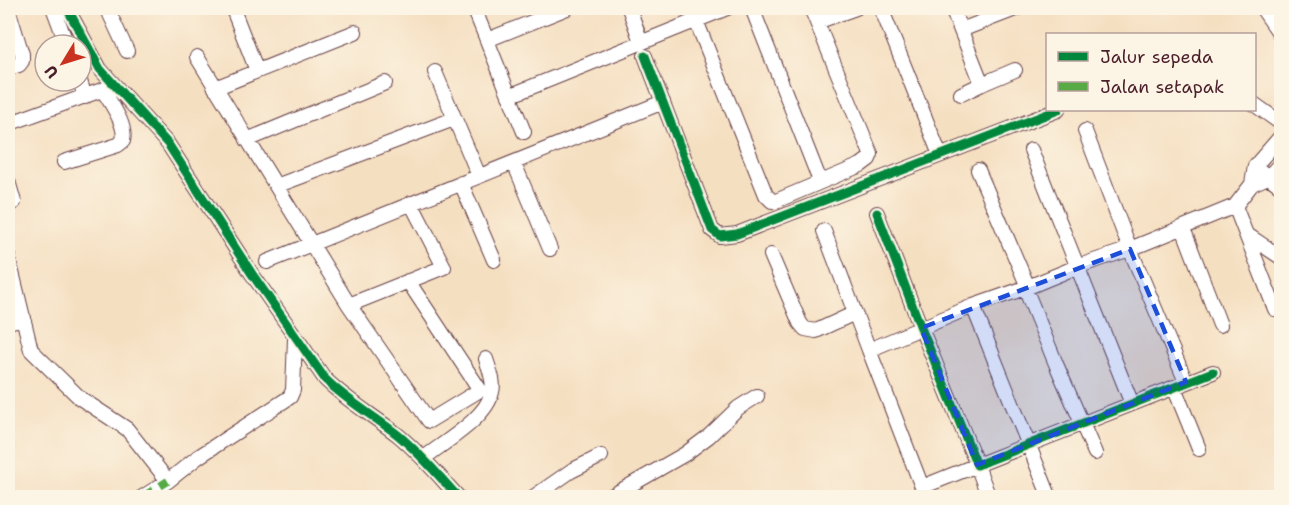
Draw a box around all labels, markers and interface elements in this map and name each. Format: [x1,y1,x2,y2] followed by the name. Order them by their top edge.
[33,33,93,93] north arrow
[1046,33,1256,111] legend
[1100,45,1213,69] text: Jalur sepeda
[40,61,63,83] text: U
[1100,75,1224,99] text: Jalan setapak

